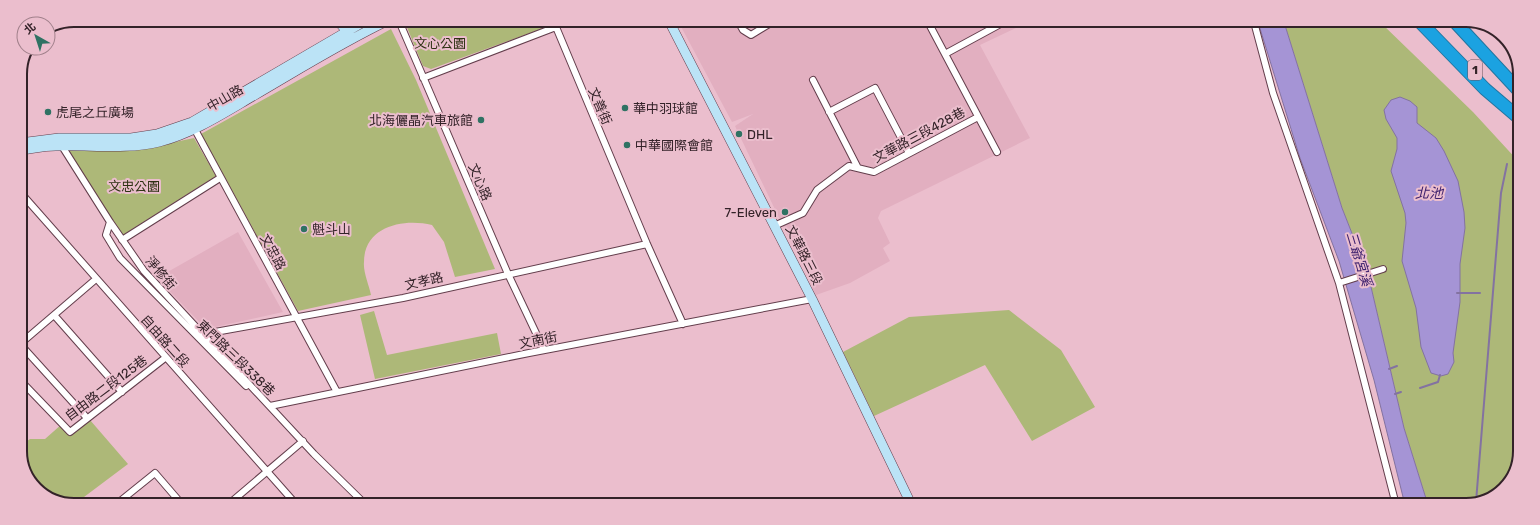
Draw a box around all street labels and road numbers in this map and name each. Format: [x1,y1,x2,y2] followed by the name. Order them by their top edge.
[1468,60,1482,80] road number: 1
[204,82,246,114] street label: 中山路
[585,85,615,127] street label: 文善街
[870,104,968,166] street label: 文華路三段428巷
[465,161,495,203] street label: 文心路
[783,223,825,287] street label: 文華路三段
[257,231,289,273] street label: 文忠路
[143,253,179,293] street label: 淨修街
[403,269,445,293] street label: 文孝路
[138,312,192,370] street label: 自由路二段
[194,317,278,399] street label: 東門路三段338巷
[517,329,559,351] street label: 文南街
[62,352,150,424] street label: 自由路二段125巷

